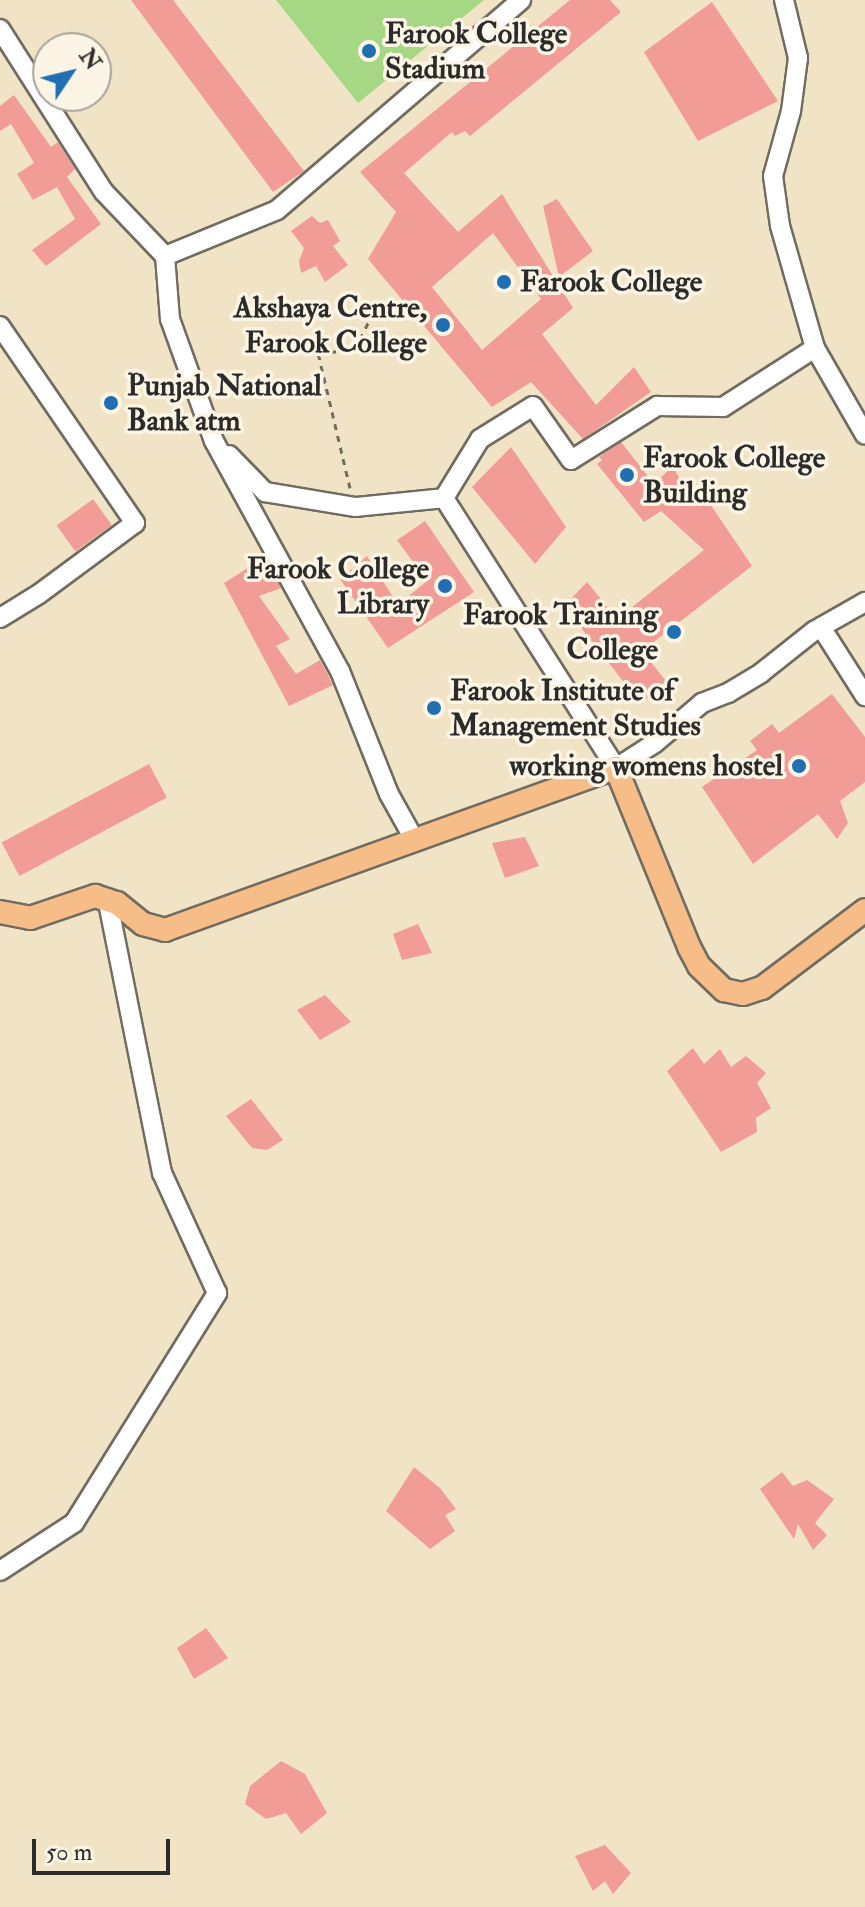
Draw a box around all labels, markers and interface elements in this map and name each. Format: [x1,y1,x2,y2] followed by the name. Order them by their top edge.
[385,16,567,86] place label: Farook College Stadium
[32,32,112,112] north arrow
[360,42,378,60] marker: Farook College Stadium
[73,43,107,75] text: N
[520,264,702,300] place label: Farook College
[495,273,513,291] marker: Farook College
[234,290,427,360] place label: Akshaya Centre, Farook College
[434,316,452,334] marker: Akshaya Centre, Farook College
[127,368,322,438] place label: Punjab National Bank atm
[102,394,120,412] marker: Punjab National Bank atm
[643,440,825,510] place label: Farook College Building
[618,466,636,484] marker: Farook College Building
[247,551,429,622] place label: Farook College Library
[436,577,454,595] marker: Farook College Library
[463,597,658,668] place label: Farook Training College
[665,623,683,641] marker: Farook Training College
[450,673,701,744] place label: Farook Institute of Management Studies
[425,699,443,717] marker: Farook Institute of Management Studies
[509,748,783,784] place label: working womens hostel
[790,757,808,775] marker: working womens hostel
[36,1823,174,1873] scale bar
[46,1837,92,1868] text: 50 m

